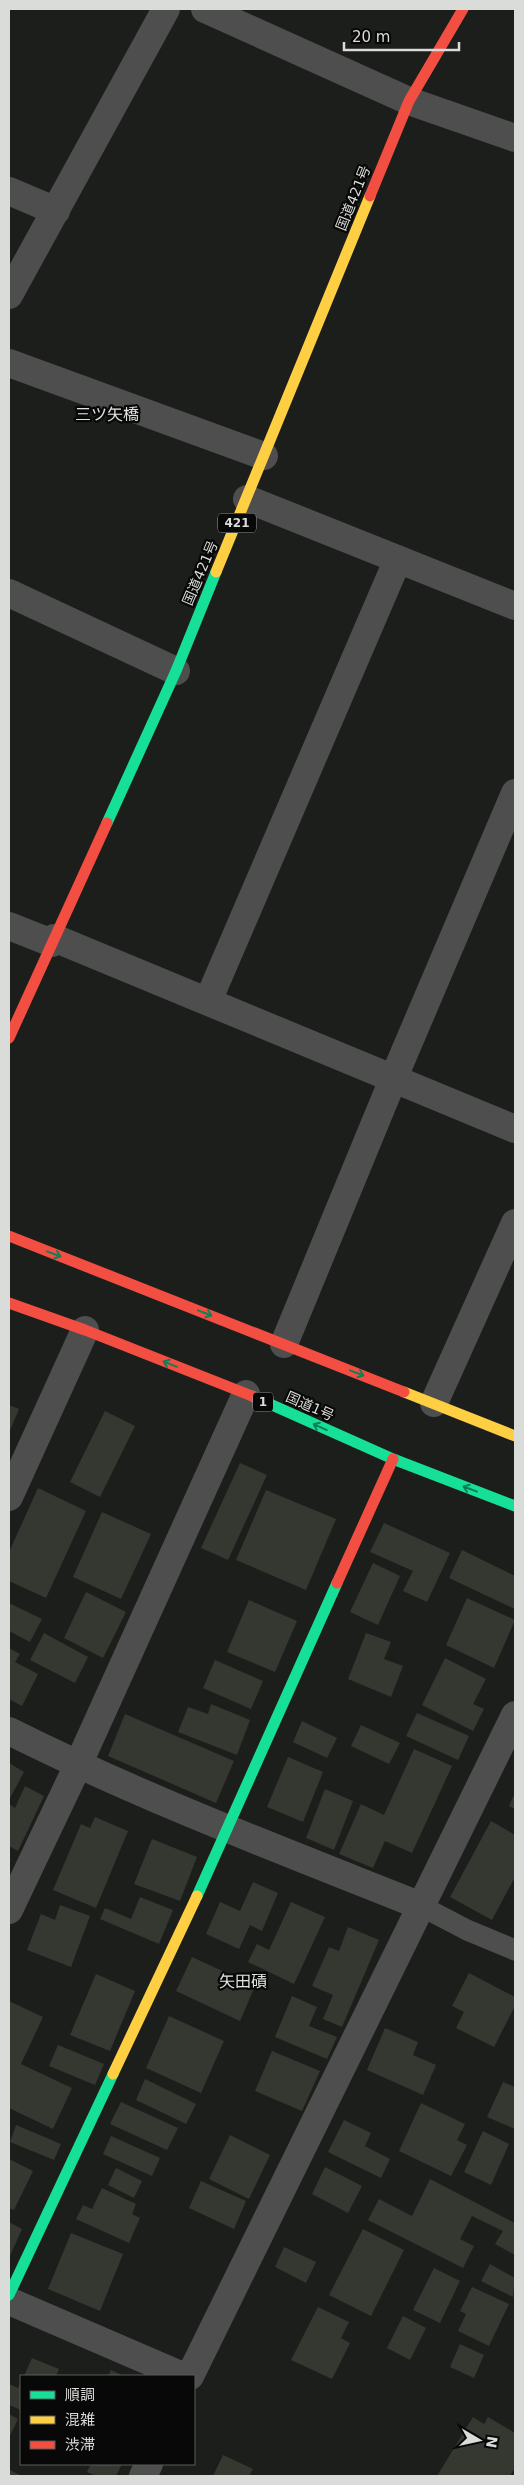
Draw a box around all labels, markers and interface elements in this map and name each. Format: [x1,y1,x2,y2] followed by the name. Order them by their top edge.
[344,20,459,52] scale bar
[352,28,390,46] text: 20 m
[333,163,373,233] street label: 国道421号
[75,405,139,424] district label: 三ツ矢橋
[218,514,256,532] road number: 421
[179,538,221,608] street label: 国道421号
[46,1250,61,1259] one-way arrow
[197,1309,212,1319] one-way arrow
[163,1359,178,1368] one-way arrow
[349,1369,364,1378] one-way arrow
[283,1388,337,1424] street label: 国道1号
[253,1392,273,1411] road number: 1
[313,1421,328,1431] one-way arrow
[463,1484,478,1493] one-way arrow
[219,1972,267,1991] district label: 矢田磧
[20,2375,195,2465] legend
[65,2386,95,2404] text: 順調
[65,2411,95,2429] text: 混雑
[454,2415,504,2465] north arrow
[483,2435,501,2449] text: N
[65,2436,95,2454] text: 渋滞

